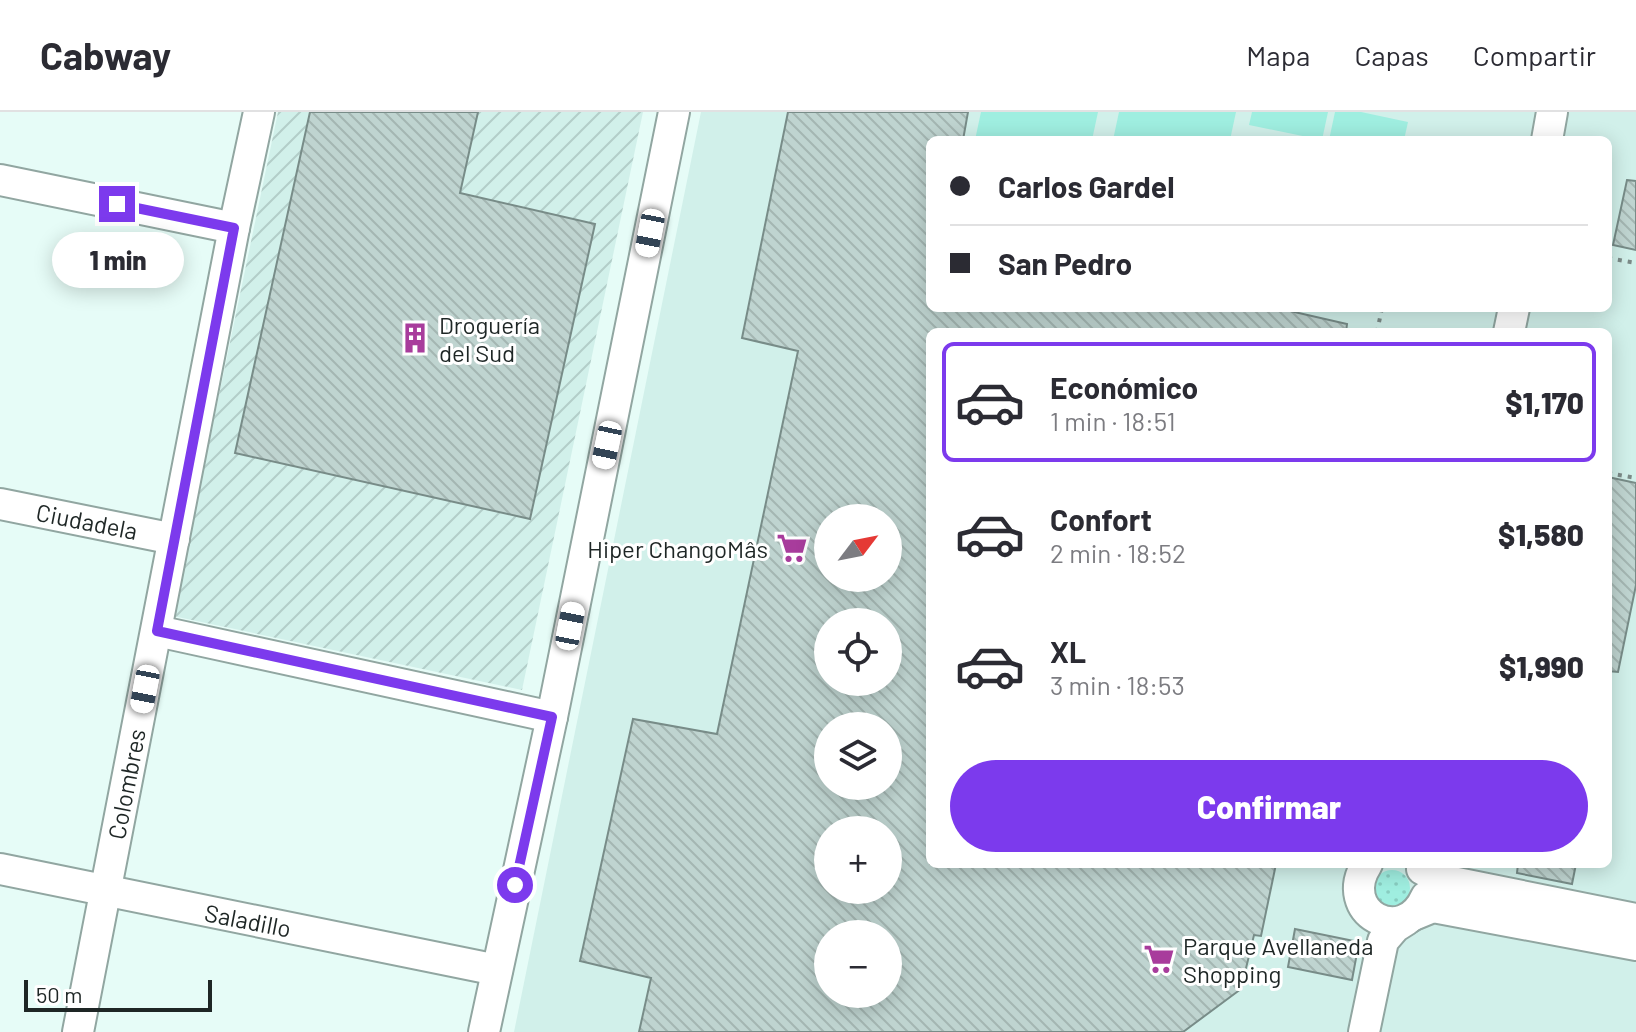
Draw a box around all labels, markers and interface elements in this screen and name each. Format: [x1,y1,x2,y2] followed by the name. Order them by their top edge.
[40,32,171,78] text: Cabway
[1246,38,1310,72] text: Mapa
[1354,38,1429,72] text: Capas
[1473,38,1596,72] text: Compartir
[998,168,1174,204] text: Carlos Gardel
[99,186,135,222] route end
[634,207,666,259] car
[51,232,183,288] callout: 1 min
[89,244,147,275] text: 1 min
[998,245,1132,281] text: San Pedro
[439,310,540,367] place label: Droguería del Sud
[398,321,432,355] building icon: Droguería del Sud
[954,366,1026,438] icon: car
[1050,369,1198,405] text: Económico
[1505,384,1584,420] text: $1,170
[1050,405,1176,436] text: 1 min · 18:51
[590,419,624,471] car
[34,497,140,545] street label: Ciudadela
[954,498,1026,570] icon: car
[1050,501,1152,537] text: Confort
[814,504,902,592] north arrow
[814,504,902,1008] map controls
[1498,516,1584,552] text: $1,580
[775,531,809,565] supermarket icon: Hiper ChangoMâs
[587,534,768,563] place label: Hiper ChangoMâs
[1050,537,1186,568] text: 2 min · 18:52
[554,600,586,652] car
[814,608,902,696] button: locate
[954,630,1026,702] icon: car
[1050,633,1086,669] text: XL
[1499,648,1584,684] text: $1,990
[129,663,161,715] car
[1050,669,1185,700] text: 3 min · 18:53
[814,712,902,800] button: layers
[101,726,151,842] street label: Colombres
[950,760,1588,852] button: Confirmar
[814,816,902,904] button: +
[497,867,533,903] route start
[202,897,294,943] street label: Saladillo
[814,920,902,1008] button: −
[1183,931,1373,988] place label: Parque Avellaneda Shopping
[1142,942,1176,976] supermarket icon: Parque Avellaneda Shopping
[24,976,212,1012] scale bar
[36,981,82,1007] text: 50 m

